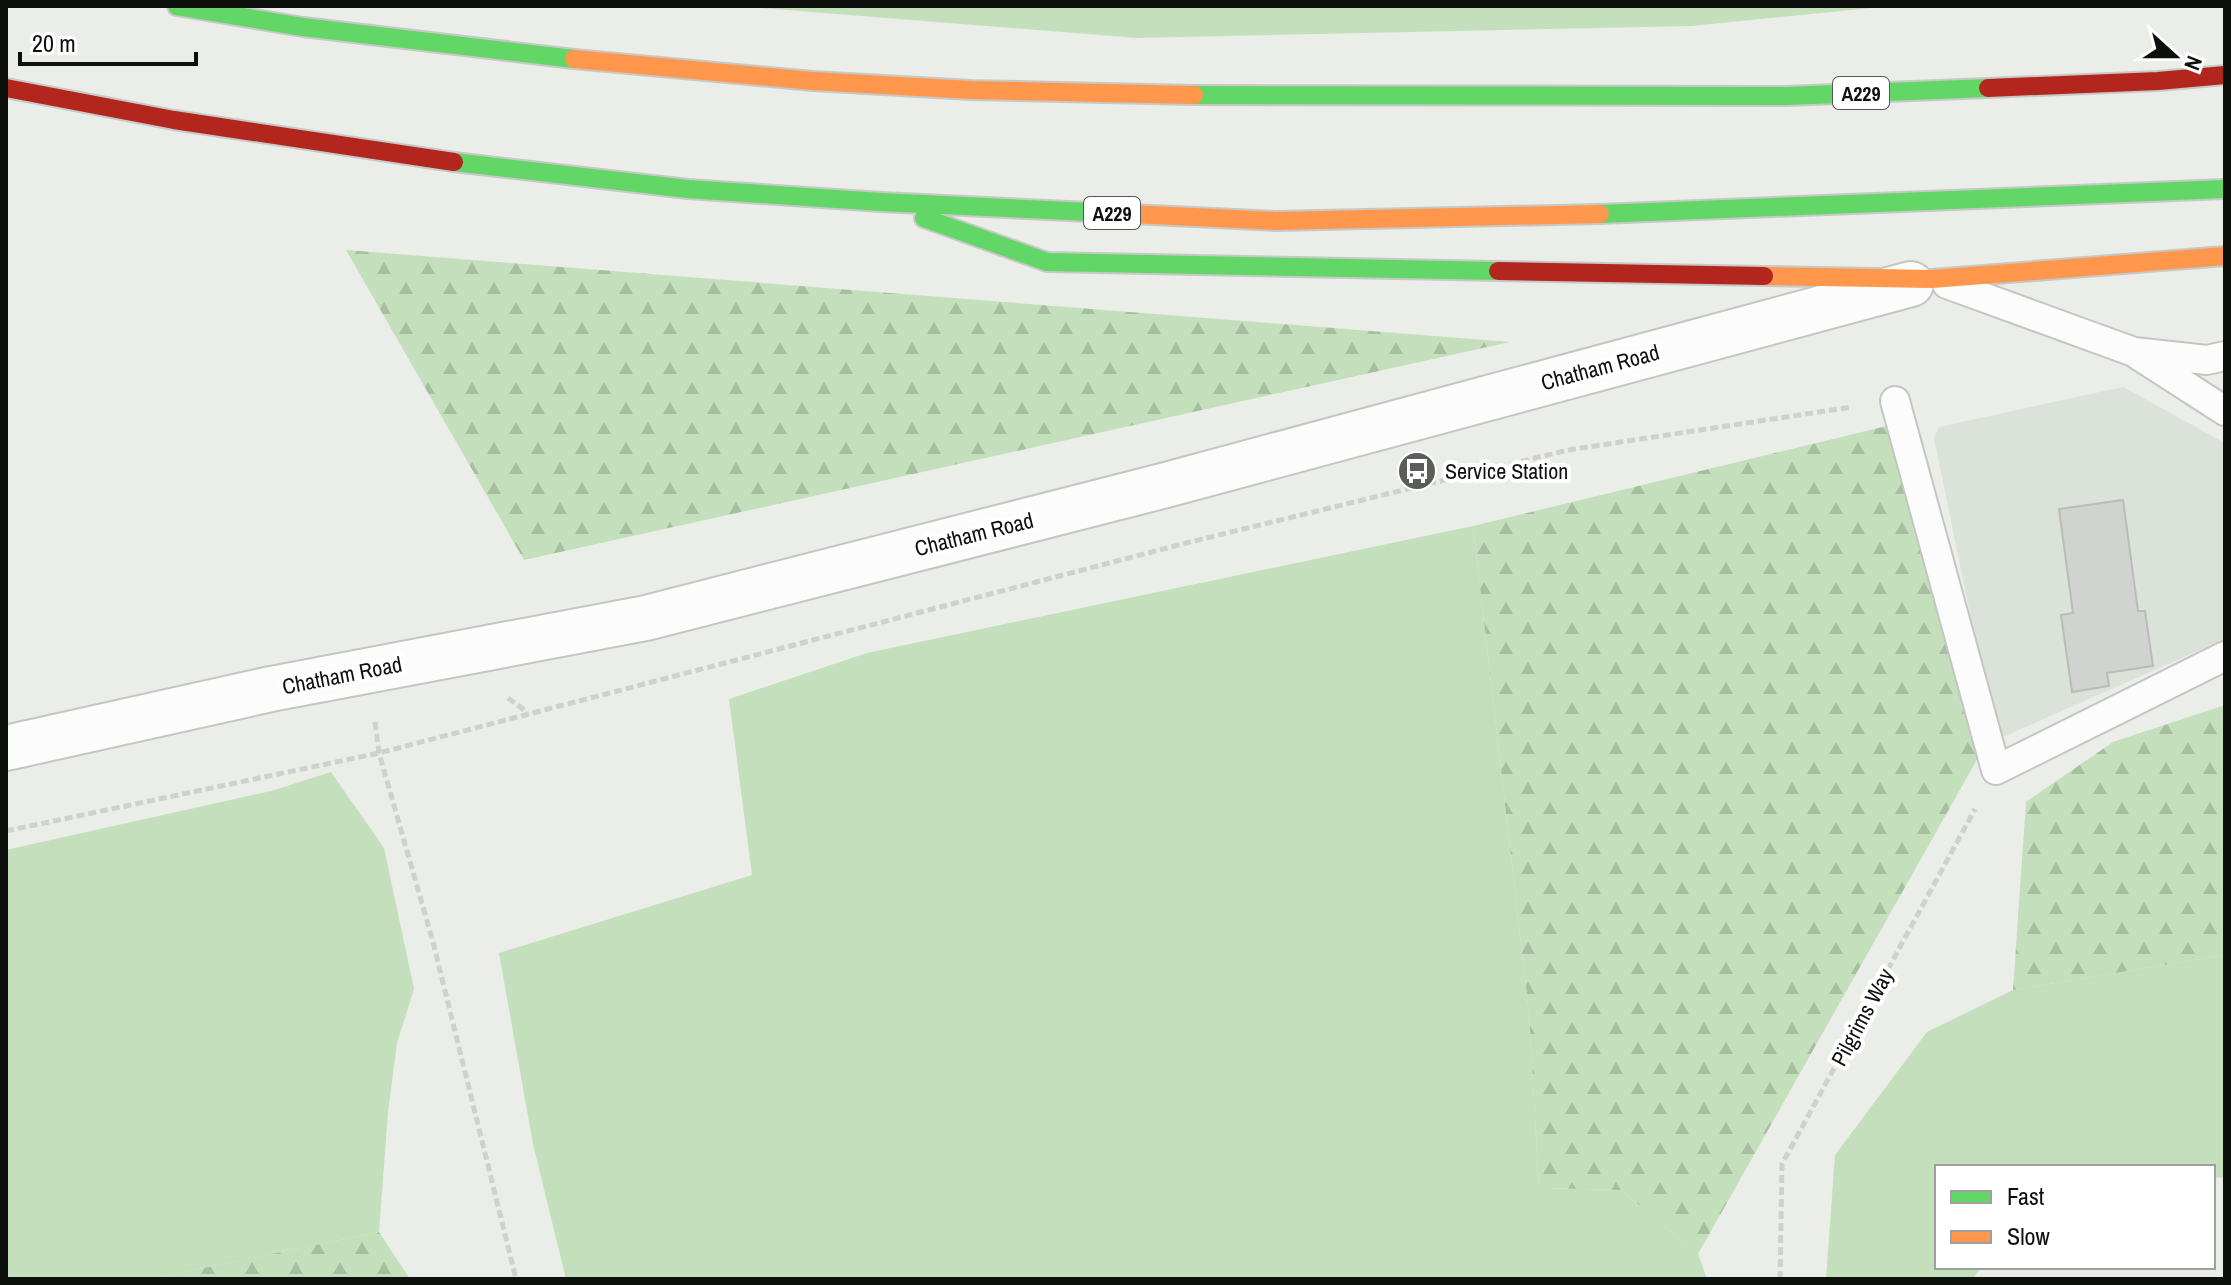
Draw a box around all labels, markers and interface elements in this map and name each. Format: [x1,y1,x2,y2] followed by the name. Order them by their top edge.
[20,16,196,66] scale bar
[2135,16,2215,96] north arrow
[32,27,76,59] text: 20 m
[2177,52,2210,75] text: N
[1833,77,1889,109] road number: A229
[1084,197,1140,229] road number: A229
[1538,337,1662,397] street label: Chatham Road
[1396,450,1438,492] bus stop icon: Service Station
[1445,456,1568,486] place label: Service Station
[912,505,1036,563] street label: Chatham Road
[280,649,404,701] street label: Chatham Road
[1824,963,1900,1071] street label: Pilgrims Way
[1935,1165,2215,1269] legend
[2007,1180,2045,1212] text: Fast
[2007,1220,2050,1252] text: Slow

